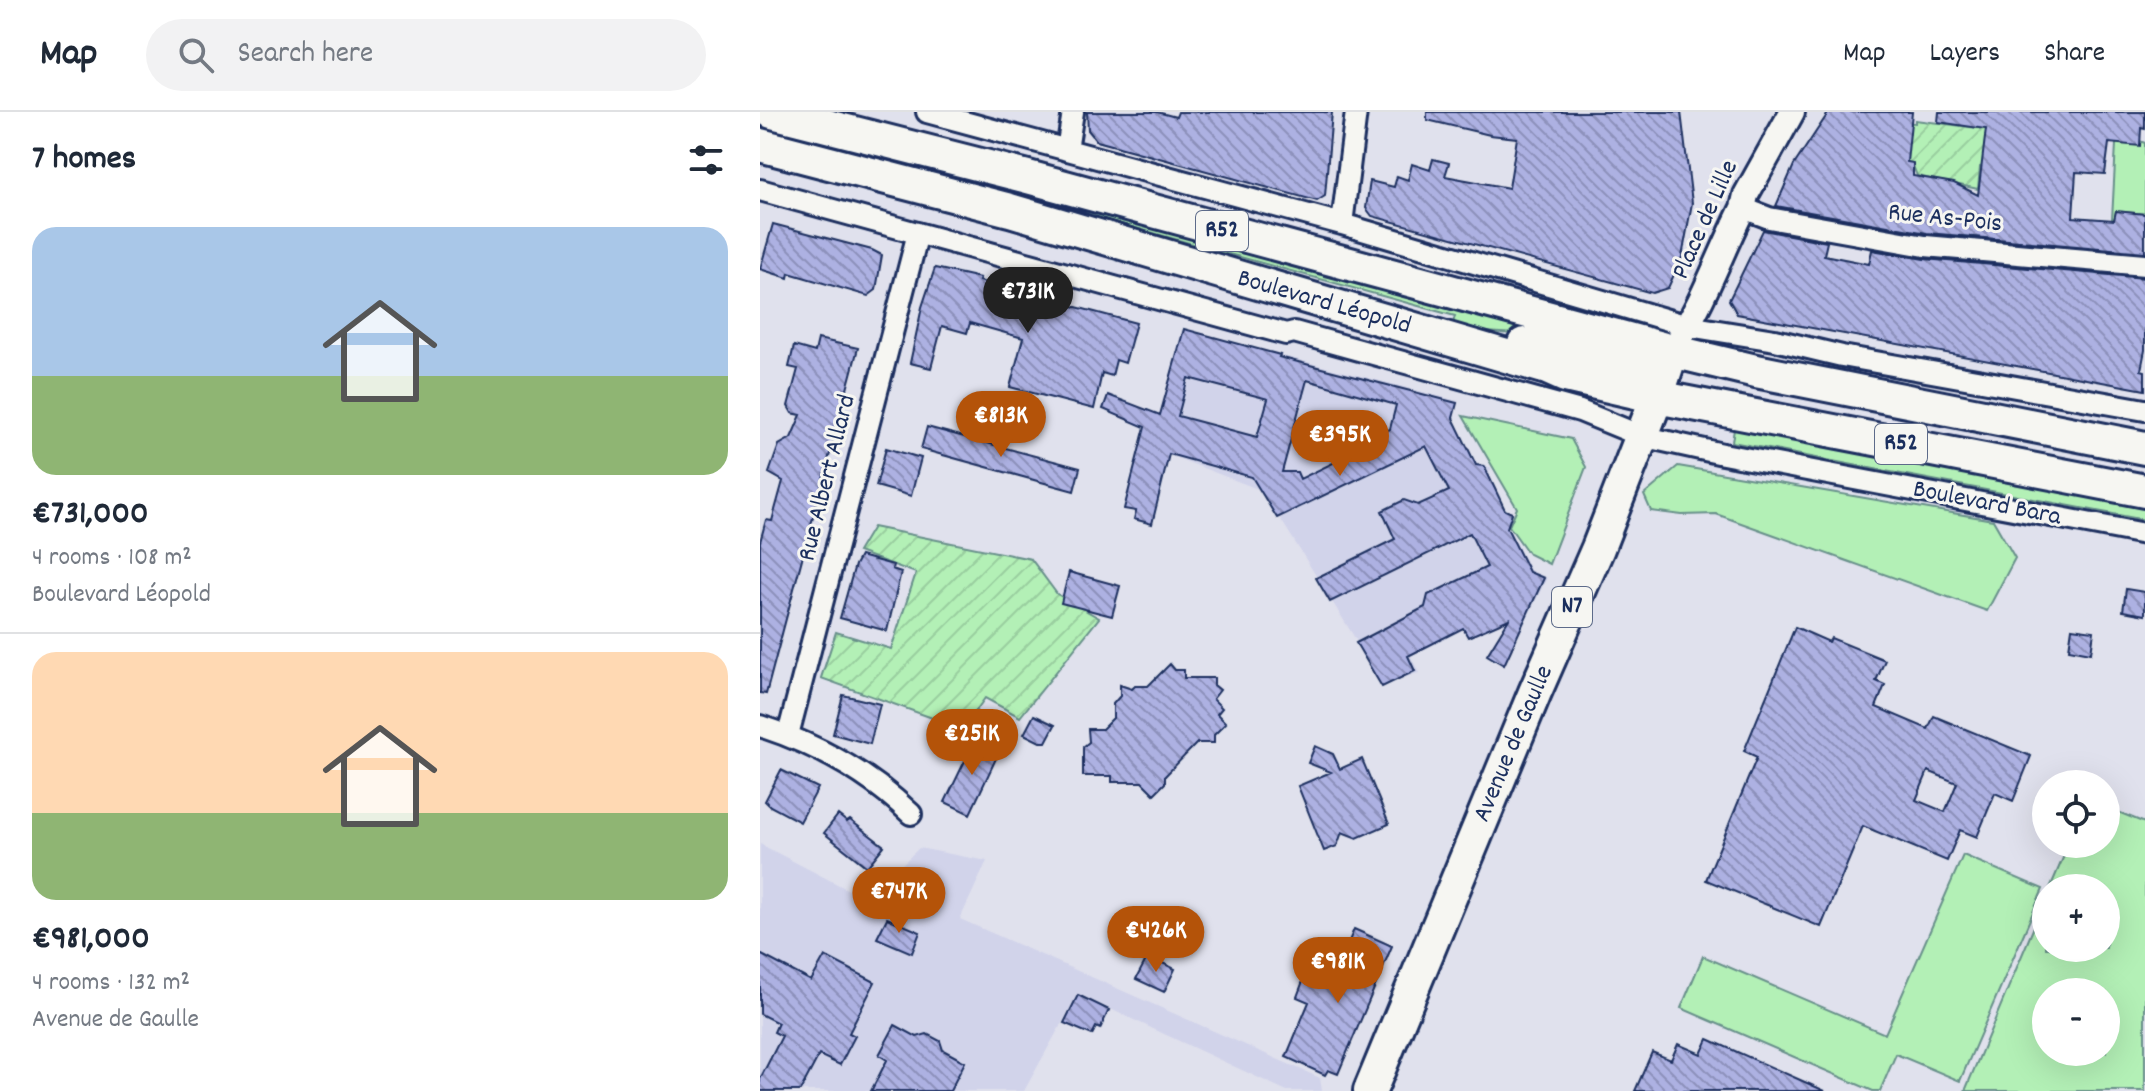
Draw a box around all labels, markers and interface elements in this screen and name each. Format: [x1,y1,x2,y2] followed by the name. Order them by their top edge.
[146,19,706,91] search box
[40,28,98,83] text: Map
[174,33,218,77] icon: search
[238,34,373,77] text: Search here
[1843,35,1886,75] text: Map
[1930,35,2000,75] text: Layers
[2044,35,2105,75] text: Share
[32,136,136,185] text: 7 homes
[684,138,728,182] icon: filters
[1663,155,1749,285] street label: Place de Lille
[1886,195,2004,243] street label: Rue As-Pois
[1196,211,1248,251] road number: R52
[1233,261,1415,345] street label: Boulevard Léopold
[972,267,1084,335] pin: €731K
[1001,274,1055,311] text: €731K
[308,279,452,423] icon: home
[789,391,867,565] street label: Rue Albert Allard
[945,391,1057,459] pin: €813K
[974,398,1028,435] text: €813K
[1284,410,1396,478] pin: €395K
[1309,417,1371,454] text: €395K
[1875,424,1927,464] road number: R52
[1910,472,2065,537] street label: Boulevard Bara
[32,491,149,540] text: €731,000
[32,540,192,577] text: 4 rooms · 108 m²
[32,577,211,614] text: Boulevard Léopold
[1552,587,1592,627] road number: N7
[1464,660,1564,828] street label: Avenue de Gaulle
[308,704,452,848] icon: home
[916,709,1028,777] pin: €251K
[944,716,1000,753] text: €251K
[2032,770,2120,1066] map controls
[2032,770,2120,858] button: locate
[843,867,955,935] pin: €747K
[870,874,928,911] text: €747K
[2032,874,2120,962] button: +
[1100,906,1212,974] pin: €426K
[1125,913,1187,950] text: €426K
[32,916,150,965] text: €981,000
[1282,937,1394,1005] pin: €981K
[1311,944,1365,981] text: €981K
[32,965,190,1002] text: 4 rooms · 132 m²
[2032,978,2120,1066] button: −
[32,1002,199,1039] text: Avenue de Gaulle

